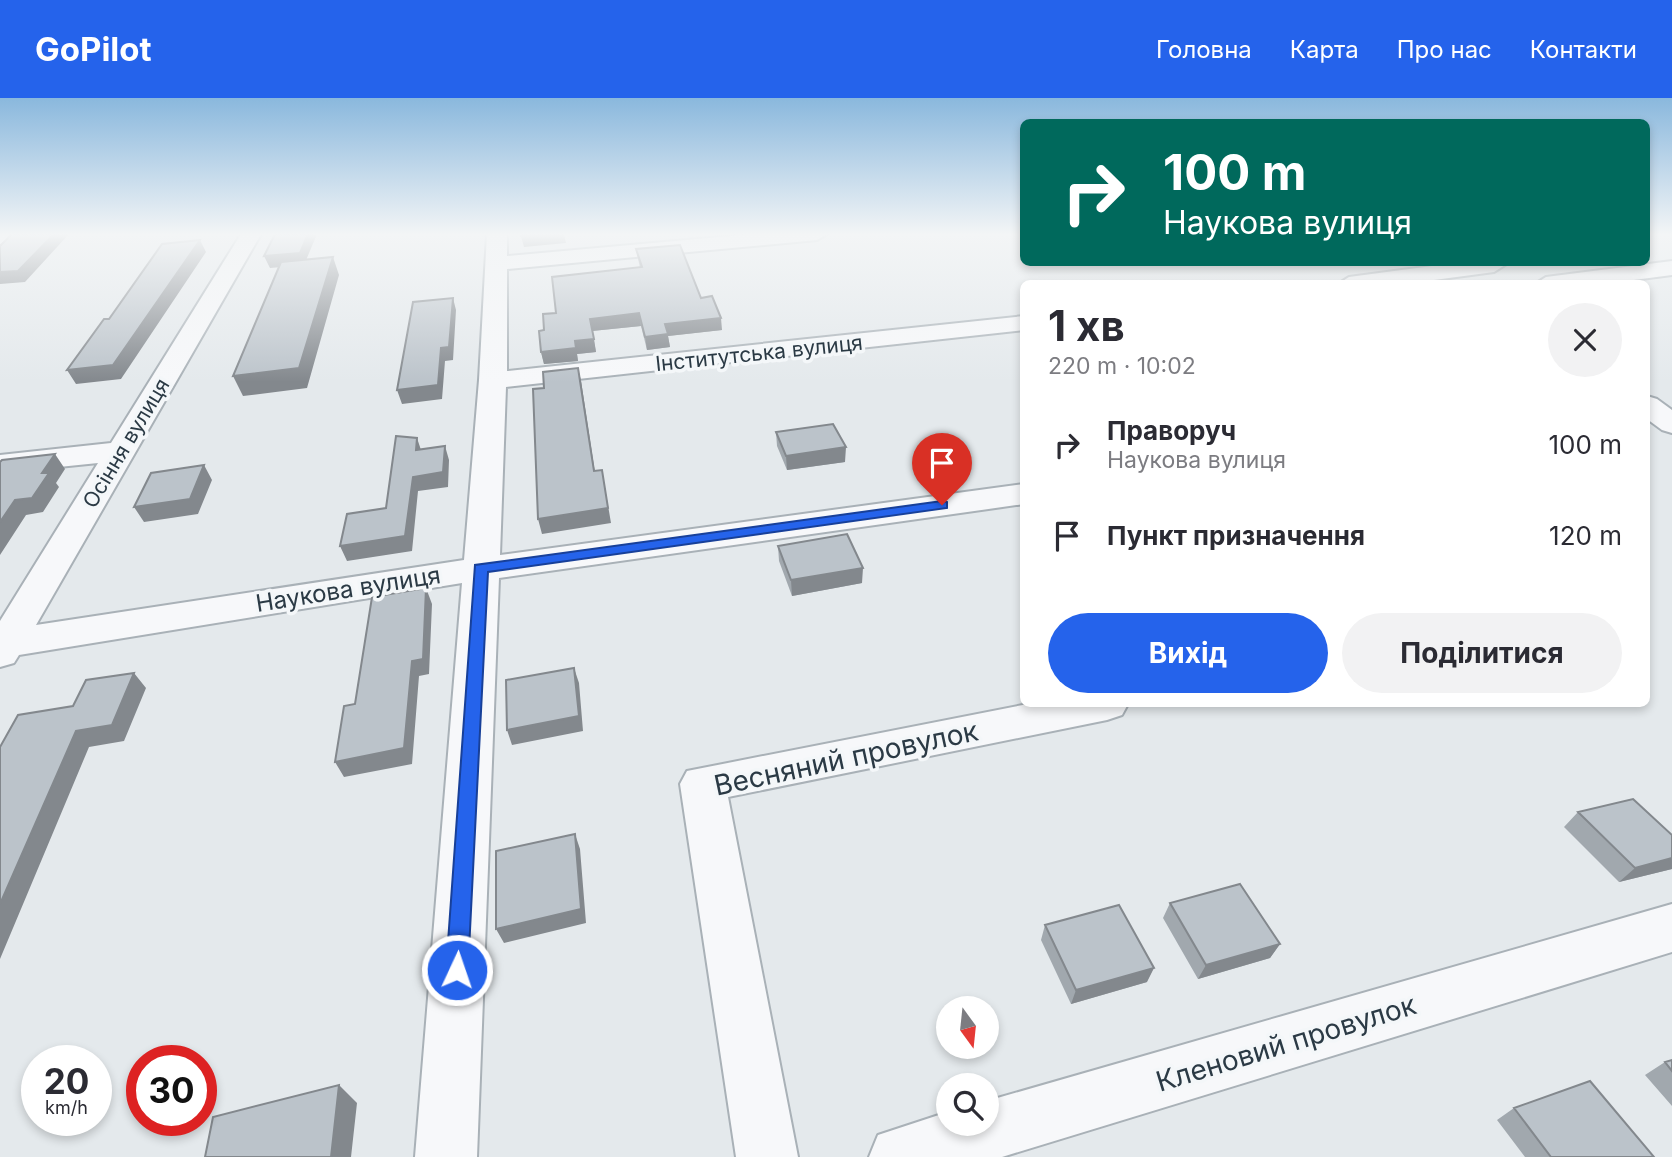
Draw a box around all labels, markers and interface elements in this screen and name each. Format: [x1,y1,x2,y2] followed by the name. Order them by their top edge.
[35,29,152,69] text: GoPilot
[1156,35,1252,64] text: Головна
[1290,35,1359,64] text: Карта
[1397,35,1492,64] text: Про нас
[1530,35,1637,64] text: Контакти
[1163,143,1307,202] text: 100 m
[1048,147,1139,238] icon: right
[1163,203,1412,242] text: Наукова вулиця
[1048,300,1125,351] text: 1 хв
[1548,303,1622,377] button: close
[654,330,864,376] street label: Інститутська вулиця
[1048,352,1196,380] text: 220 m · 10:02
[77,374,175,512] street label: Осіння вулиця
[1107,415,1236,446] text: Праворуч
[1048,426,1086,464] icon: right
[1549,429,1622,460] text: 100 m
[912,433,972,505] pin
[923,444,961,482] icon: arrive
[1107,446,1286,474] text: Наукова вулиця
[1048,517,1086,555] icon: arrive
[1107,520,1365,551] text: Пункт призначення
[1549,520,1622,551] text: 120 m
[254,560,442,618] street label: Наукова вулиця
[1048,613,1328,693] button: Вихід
[1342,613,1622,693] button: Поділитися
[711,713,981,803] street label: Весняний провулок
[420,933,494,1007] position arrow
[1152,987,1420,1099] street label: Кленовий провулок
[936,996,999,1059] north arrow
[936,996,999,1136] map controls
[126,1045,217,1136] speed limit sign: 30
[44,1060,89,1102] text: 20
[936,1073,999,1136] button: search
[45,1097,88,1118] text: km/h

